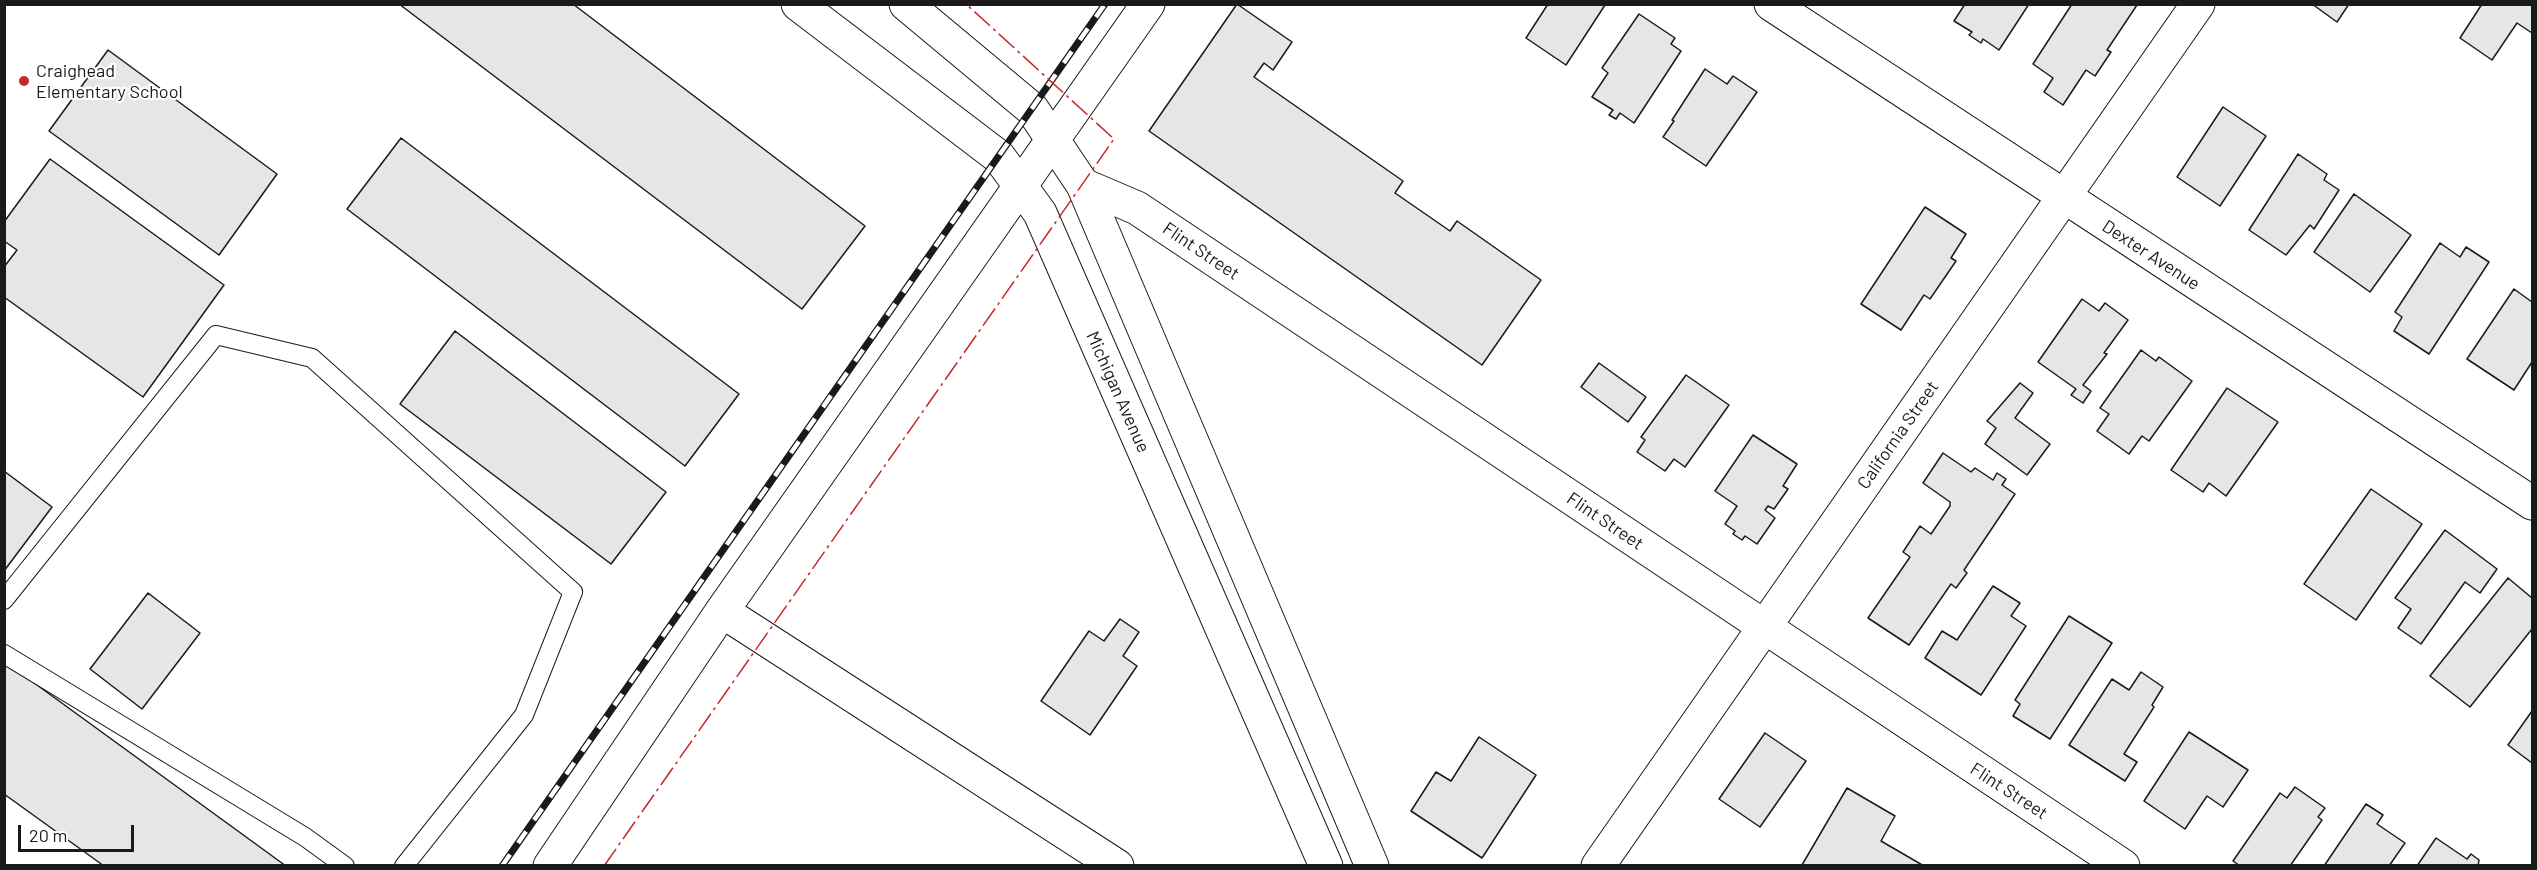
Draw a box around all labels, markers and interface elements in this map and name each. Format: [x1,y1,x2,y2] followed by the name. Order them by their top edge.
[36,60,183,103] place label: Craighead Elementary School
[17,74,31,88] marker: Craighead Elementary School
[2098,215,2204,295] street label: Dexter Avenue
[1159,217,1243,285] street label: Flint Street
[1082,328,1154,456] street label: Michigan Avenue
[1853,377,1943,493] street label: California Street
[1563,487,1647,555] street label: Flint Street
[1966,758,2052,824] street label: Flint Street
[21,813,136,851] scale bar
[29,824,67,846] text: 20 m

